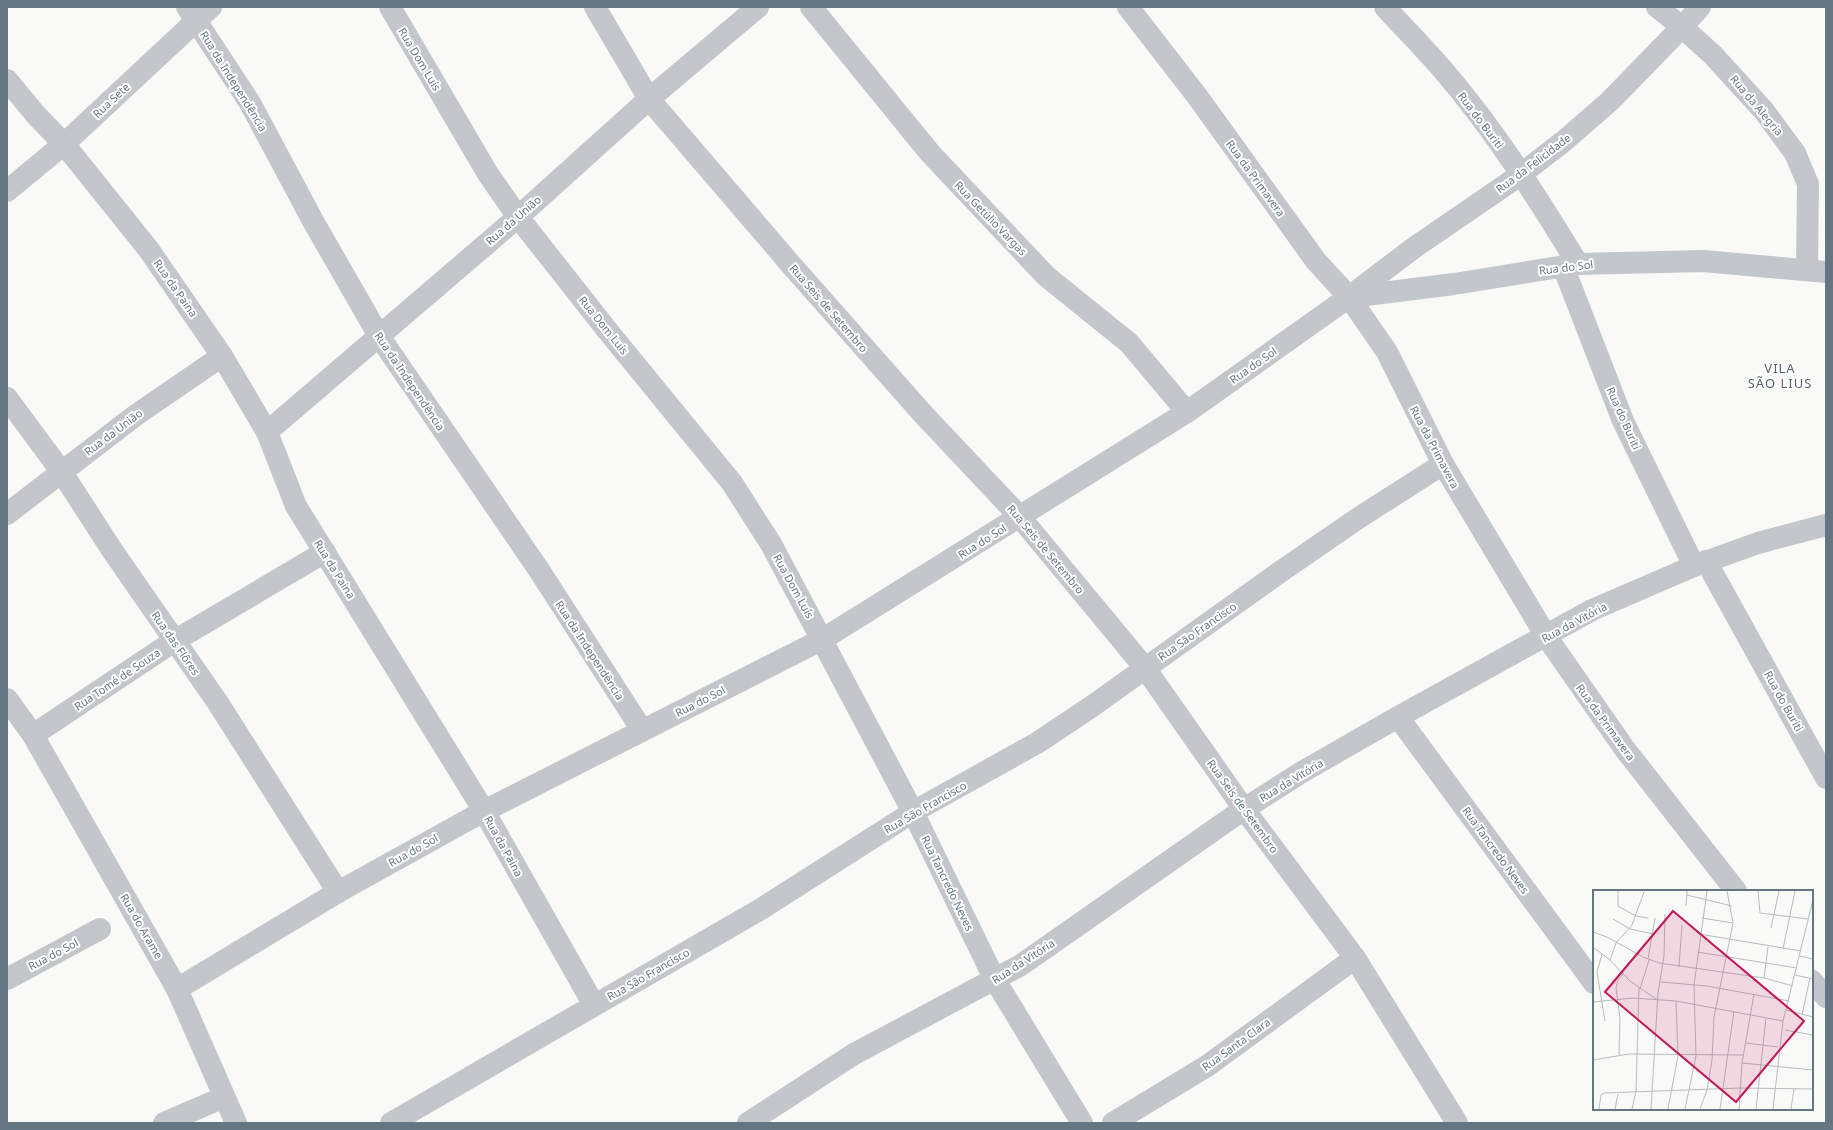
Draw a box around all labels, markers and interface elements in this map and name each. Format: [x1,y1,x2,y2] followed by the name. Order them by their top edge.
[395,25,445,93] street label: Rua Dom Luís
[197,28,271,134] street label: Rua da Independência
[1727,72,1787,138] street label: Rua da Alegria
[89,79,133,121] street label: Rua Sete
[1455,89,1507,151] street label: Rua do Buriti
[1493,130,1573,196] street label: Rua da Felicidade
[1223,137,1289,219] street label: Rua da Primavera
[952,178,1030,258] street label: Rua Getúlio Vargas
[482,191,544,248] street label: Rua da União
[151,256,201,320] street label: Rua da Paina
[1538,256,1594,278] street label: Rua do Sol
[787,261,872,356] street label: Rua Seis de Setembro
[576,293,632,357] street label: Rua Dom Luís
[371,329,449,433] street label: Rua da Independência
[1226,343,1280,387] street label: Rua do Sol
[1748,359,1812,392] district label: VILA SÃO LIUS
[1604,384,1644,452] street label: Rua do Buriti
[1407,403,1463,491] street label: Rua da Primavera
[81,405,145,459] street label: Rua da União
[1004,501,1088,597] street label: Rua Seis de Setembro
[955,520,1009,562] street label: Rua do Sol
[311,537,359,601] street label: Rua da Paina
[770,551,818,621] street label: Rua Dom Luís
[552,597,628,703] street label: Rua da Independência
[1155,598,1240,664] street label: Rua São Francisco
[1539,598,1609,646] street label: Rua da Vitória
[148,608,204,678] street label: Rua das Flôres
[71,645,163,713] street label: Rua Tomé de Souza
[1761,668,1807,734] street label: Rua do Buriti
[1573,681,1639,763] street label: Rua da Primavera
[672,682,728,720] street label: Rua do Sol
[1256,755,1326,805] street label: Rua da Vitória
[1204,756,1282,856] street label: Rua Seis de Setembro
[881,777,969,837] street label: Rua São Francisco
[1459,803,1533,897] street label: Rua Tancredo Neves
[481,813,527,879] street label: Rua da Paina
[386,830,440,870] street label: Rua do Sol
[918,833,978,933] street label: Rua Tancredo Neves
[1593,890,1813,1110] inset map
[117,891,167,961] street label: Rua do Arame
[25,935,81,973] street label: Rua do Sol
[989,935,1057,987] street label: Rua da Vitória
[604,944,692,1004] street label: Rua São Francisco
[1199,1014,1273,1074] street label: Rua Santa Clara

